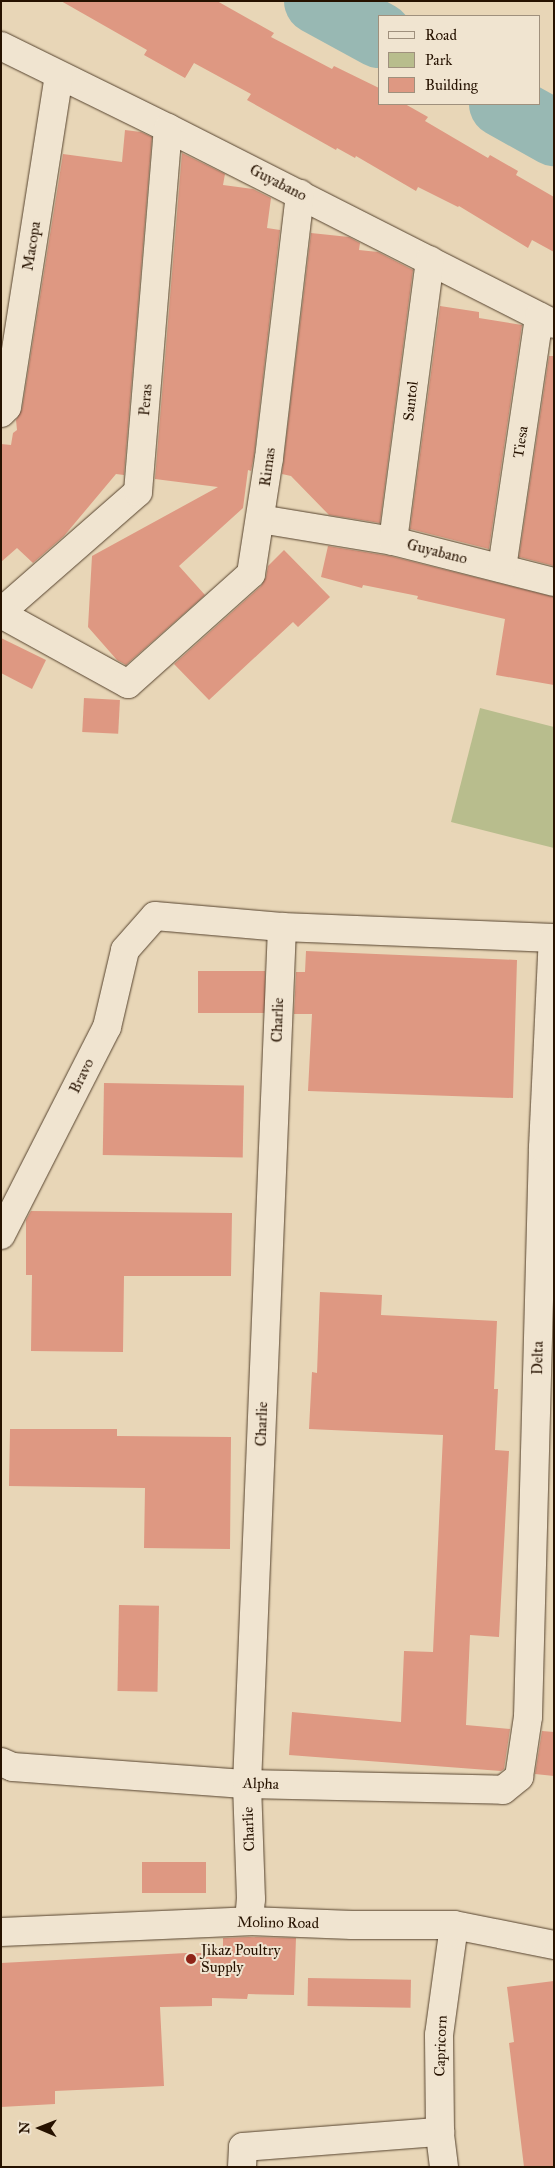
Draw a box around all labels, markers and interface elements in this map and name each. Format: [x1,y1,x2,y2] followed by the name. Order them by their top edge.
[378,15,540,105] legend
[425,26,457,44] text: Road
[425,51,452,69] text: Park
[425,76,478,94] text: Building
[246,161,310,205] street label: Guyabano
[19,220,45,272] street label: Macopa
[400,380,422,422] street label: Santol
[136,383,156,417] street label: Peras
[510,425,532,459] street label: Tiesa
[256,446,280,488] street label: Rimas
[405,536,469,568] street label: Guyabano
[268,997,288,1043] street label: Charlie
[66,1056,98,1096] street label: Bravo
[529,1341,547,1375] street label: Delta
[252,1401,272,1447] street label: Charlie
[243,1774,279,1794] street label: Alpha
[239,1806,259,1852] street label: Charlie
[237,1913,319,1933] street label: Molino Road
[201,1941,281,1976] place label: Jikaz Poultry Supply
[185,1953,197,1965] marker: Jikaz Poultry Supply
[431,2015,451,2077] street label: Capricorn
[15,2103,65,2153] north arrow
[16,2122,33,2134] text: N

